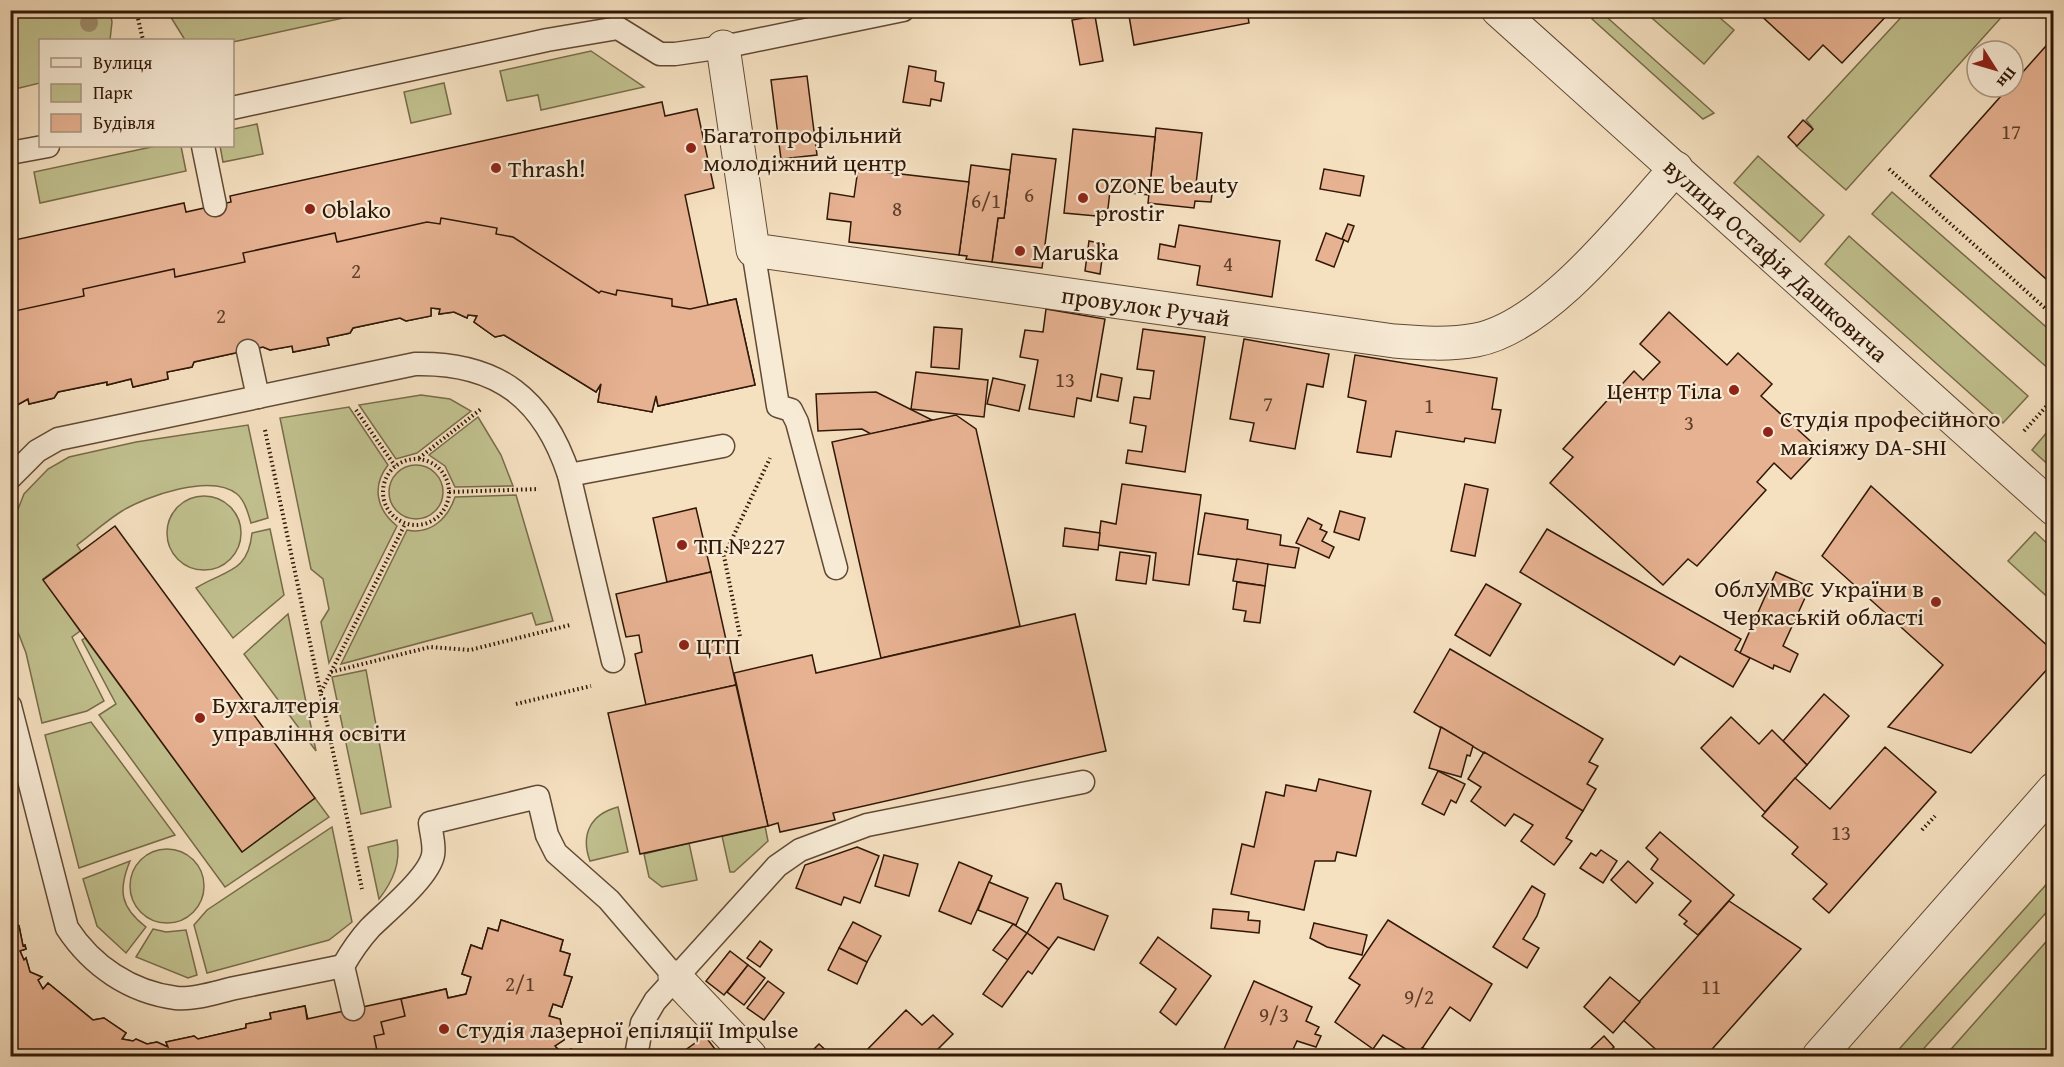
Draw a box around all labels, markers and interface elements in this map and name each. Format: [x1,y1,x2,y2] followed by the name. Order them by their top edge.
[39,39,234,147] legend
[1965,39,2025,99] north arrow
[93,49,152,76] text: Вулиця
[1991,63,2023,94] text: Пн
[93,79,133,106] text: Парк
[93,109,155,136] text: Будівля
[2001,116,2021,147] house number: 17
[703,117,906,180] place label: Багатопрофільний молодіжний центр
[684,141,698,155] marker: Багатопрофільний молодіжний центр
[1656,150,1897,370] street label: вулиця Остафія Дашковича
[508,151,586,186] place label: Thrash!
[489,161,503,175] marker: Thrash!
[1095,167,1238,230] place label: OZONE beauty prostir
[1024,179,1034,210] house number: 6
[971,185,1001,216] house number: 6/1
[1076,191,1090,205] marker: OZONE beauty prostir
[322,192,391,227] place label: Oblako
[892,193,902,224] house number: 8
[303,202,317,216] marker: Oblako
[1032,234,1120,269] place label: Maruska
[1013,244,1027,258] marker: Maruska
[1223,248,1233,279] house number: 4
[351,255,361,286] house number: 2
[1059,277,1232,335] street label: провулок Ручай
[216,300,226,331] house number: 2
[1055,364,1075,395] house number: 13
[1607,373,1723,408] place label: Центр Тіла
[1727,383,1741,397] marker: Центр Тіла
[1263,388,1273,419] house number: 7
[1424,390,1434,421] house number: 1
[1780,401,2000,464] place label: Студія професійного макіяжу DA-SHI
[1684,407,1694,438] house number: 3
[1761,425,1775,439] marker: Студія професійного макіяжу DA-SHI
[694,528,786,563] place label: ТП №227
[675,538,689,552] marker: ТП №227
[1714,571,1924,634] place label: ОблУМВС України в Черкаській області
[1929,595,1943,609] marker: ОблУМВС України в Черкаській області
[696,628,740,663] place label: ЦТП
[677,638,691,652] marker: ЦТП
[211,687,406,750] place label: Бухгалтерія управління освіти
[193,711,207,725] marker: Бухгалтерія управління освіти
[1831,817,1851,848] house number: 13
[505,968,535,999] house number: 2/1
[1701,971,1721,1002] house number: 11
[1404,981,1434,1012] house number: 9/2
[1259,999,1289,1030] house number: 9/3
[456,1012,798,1047] place label: Студія лазерної епіляції Impulse
[437,1022,451,1036] marker: Студія лазерної епіляції Impulse

